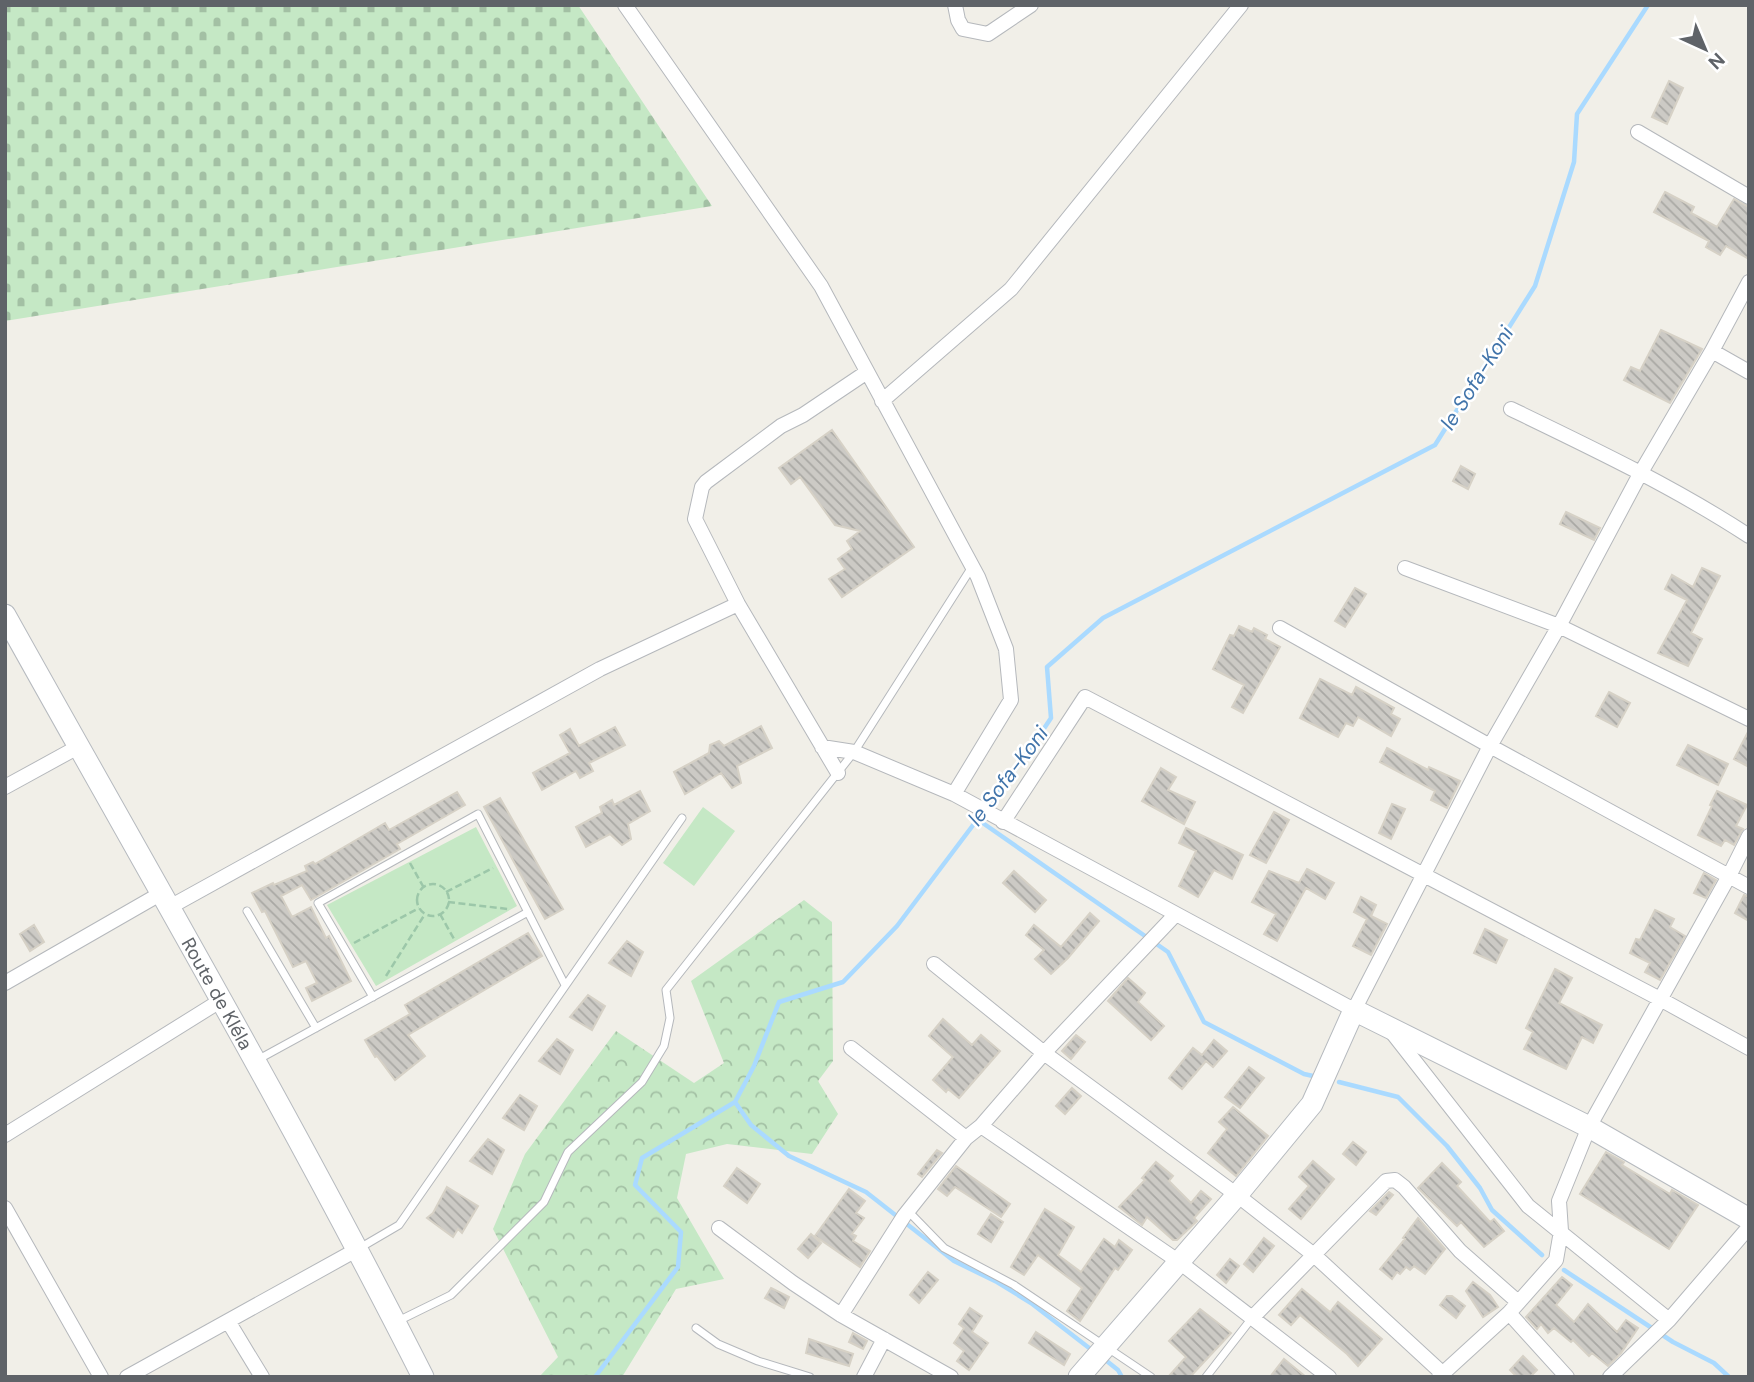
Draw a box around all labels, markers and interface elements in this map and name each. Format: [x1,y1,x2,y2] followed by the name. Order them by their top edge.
[1670,14,1740,84] north arrow
[1703,47,1730,75] text: N
[1434,320,1521,435] water label: le Sofa-Koni
[961,720,1055,831] water label: le Sofa-Koni
[176,933,259,1054] street label: Route de Kléla

